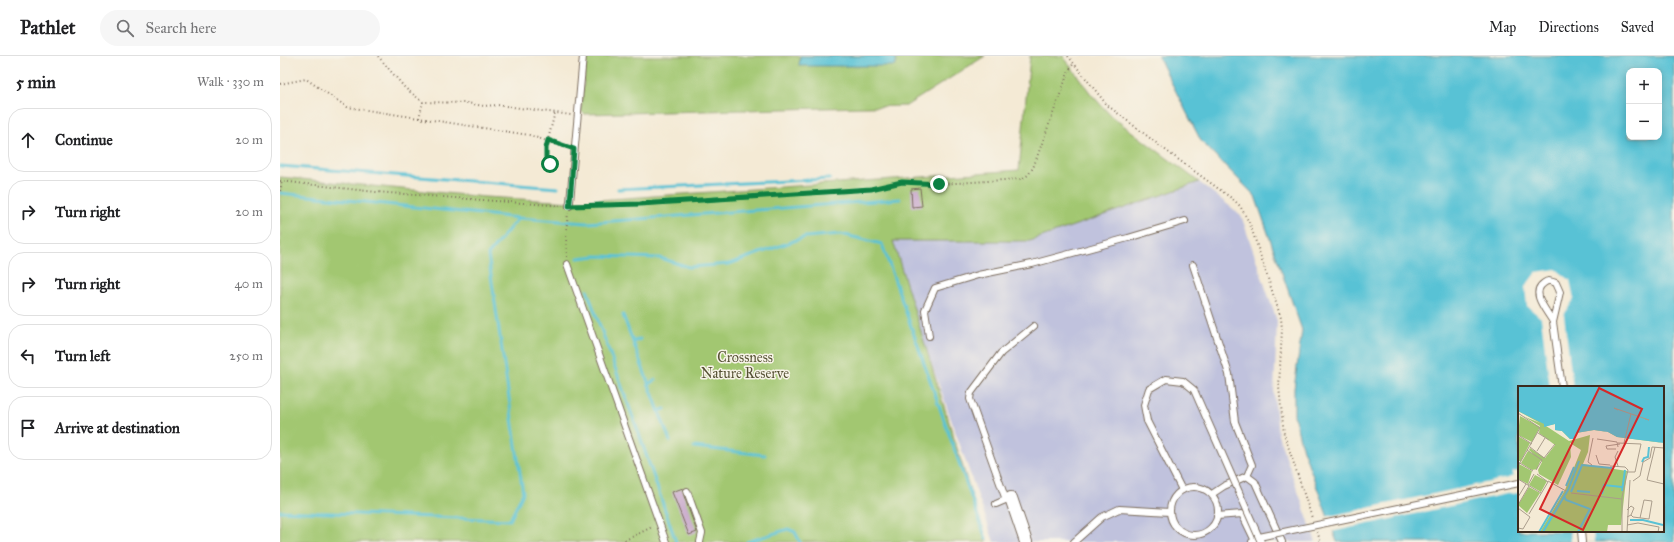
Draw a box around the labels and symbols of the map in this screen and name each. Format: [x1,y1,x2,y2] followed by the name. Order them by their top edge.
[541,155,559,173] route start
[930,175,948,193] route end
[701,349,789,382] park label: Crossness Nature Reserve
[1518,386,1664,532] inset map

